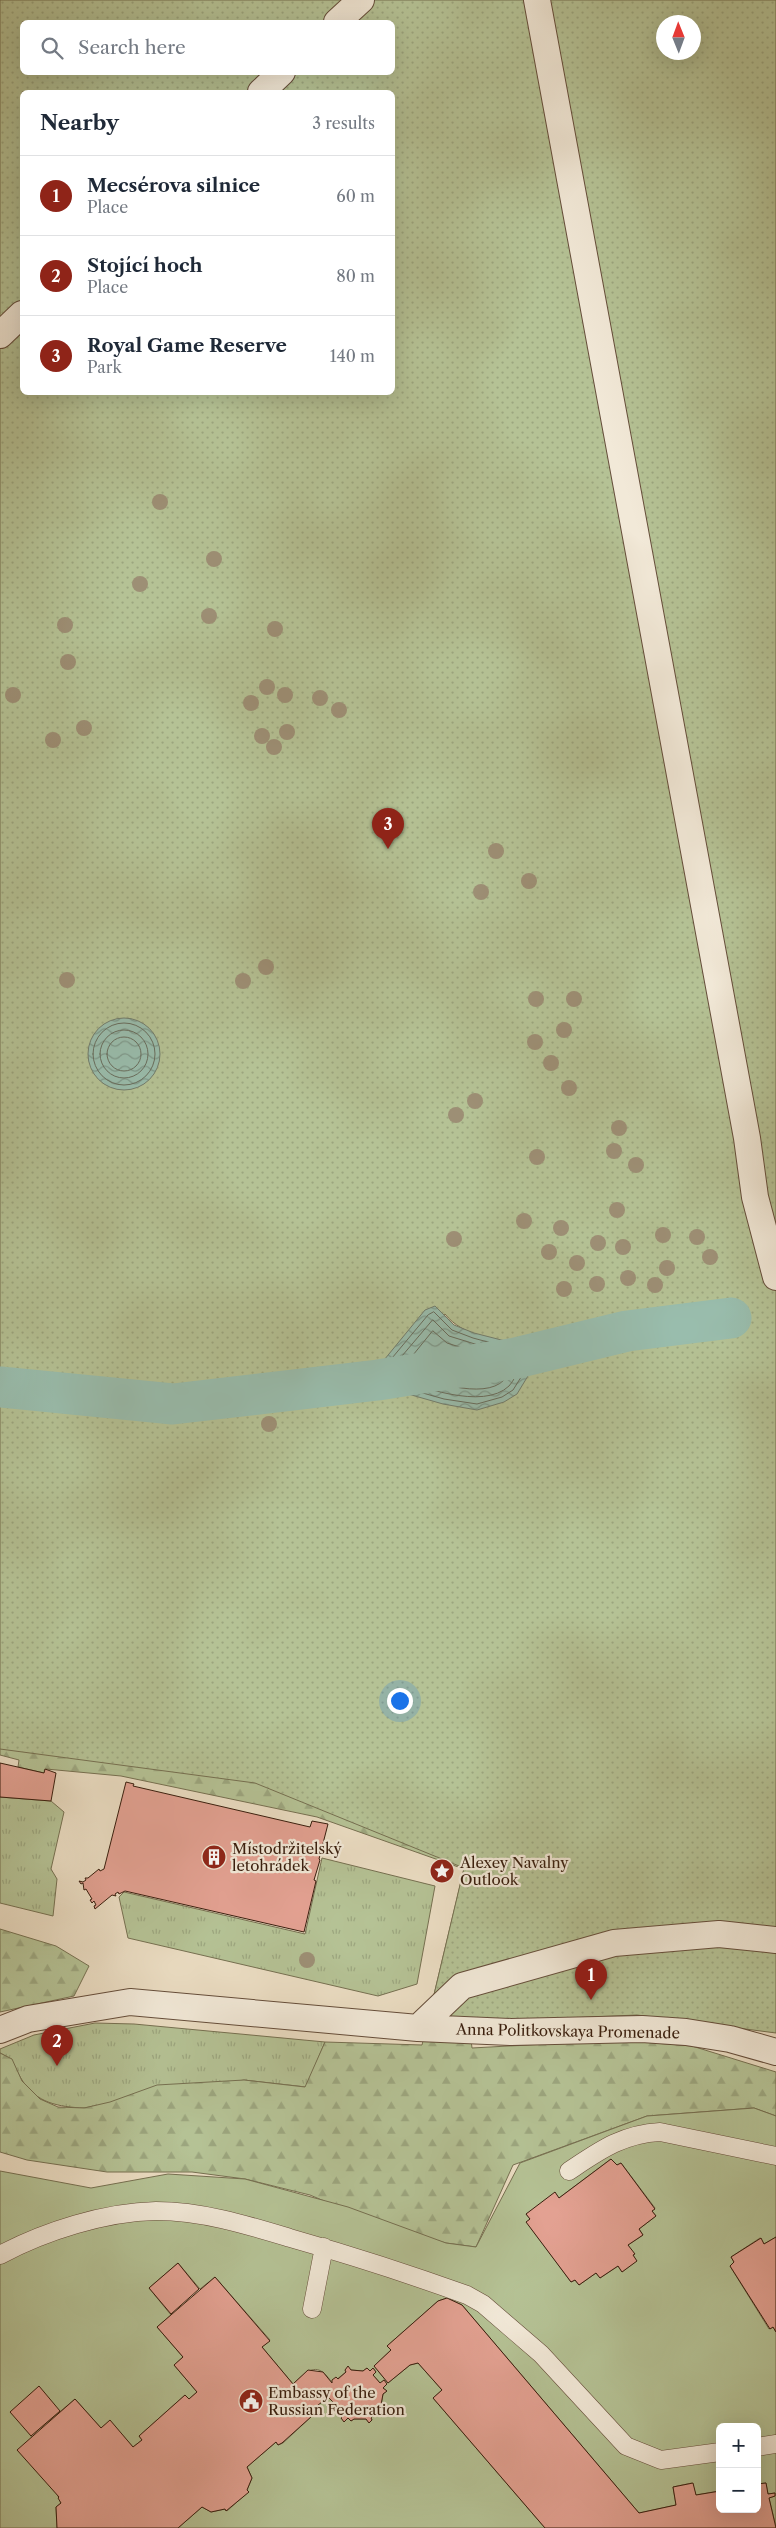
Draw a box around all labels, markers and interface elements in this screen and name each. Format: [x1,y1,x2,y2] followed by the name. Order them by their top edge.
[656,15,701,60] north arrow
[20,20,395,75] search box
[38,34,66,62] icon: search
[78,36,186,59] text: Search here
[40,110,119,135] text: Nearby
[312,113,375,133] text: 3 results
[87,174,260,197] text: Mecsérova silnice
[52,186,60,206] text: 1
[336,186,375,206] text: 60 m
[87,197,128,217] text: Place
[87,254,202,277] text: Stojící hoch
[51,266,61,286] text: 2
[336,266,375,286] text: 80 m
[87,277,128,297] text: Place
[87,334,287,357] text: Royal Game Reserve
[51,346,61,366] text: 3
[330,346,375,366] text: 140 m
[87,357,122,377] text: Park
[372,808,404,849] pin: 3
[387,1688,413,1714] your location
[232,1839,343,1875] place label: Místodržitelský letohrádek
[201,1844,227,1870] building icon: Místodržitelský letohrádek
[459,1853,569,1889] place label: Alexey Navalny Outlook
[429,1858,455,1884] place icon: Alexey Navalny Outlook
[575,1959,607,2000] pin: 1
[455,2020,680,2042] street label: Anna Politkovskaya Promenade
[41,2025,73,2066] pin: 2
[268,2383,405,2419] place label: Embassy of the Russian Federation
[238,2388,264,2414] public building icon: Embassy of the Russian Federation
[716,2423,761,2513] map controls
[716,2423,761,2468] button: +
[716,2468,761,2513] button: −

